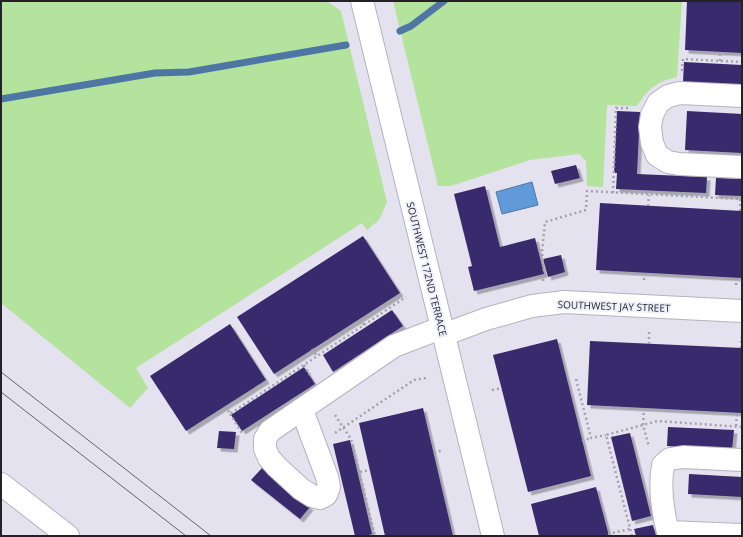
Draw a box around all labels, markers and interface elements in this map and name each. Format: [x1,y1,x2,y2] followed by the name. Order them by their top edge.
[404,200,450,338] street label: SOUTHWEST 172ND TERRACE
[557,297,671,315] street label: SOUTHWEST JAY STREET

